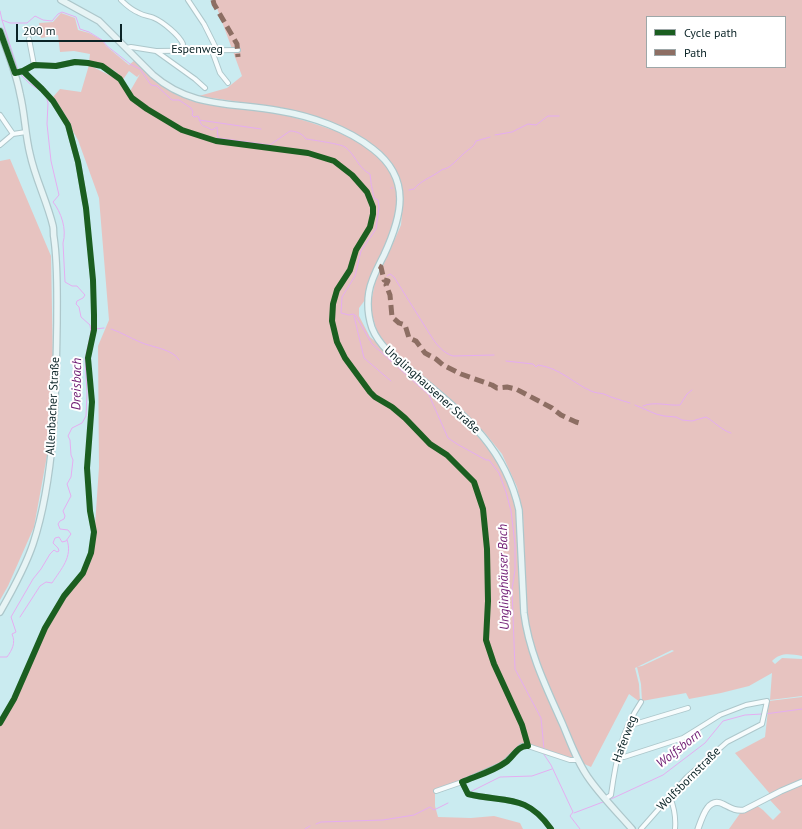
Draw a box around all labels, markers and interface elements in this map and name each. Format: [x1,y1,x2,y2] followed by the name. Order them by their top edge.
[18,16,124,42] scale bar
[646,16,786,68] legend
[23,23,56,38] text: 200 m
[684,25,737,40] text: Cycle path
[171,43,223,57] street label: Espenweg
[684,45,707,60] text: Path
[381,343,483,437] street label: Unglinghausener Straße
[43,357,63,455] street label: Allenbacher Straße
[69,358,85,410] water label: Dreisbach
[495,524,513,630] water label: Unglinghäuser Bach
[610,714,640,764] street label: Haferweg
[653,727,705,771] water label: Wolfsborn
[654,744,724,814] street label: Wolfsbornstraße

